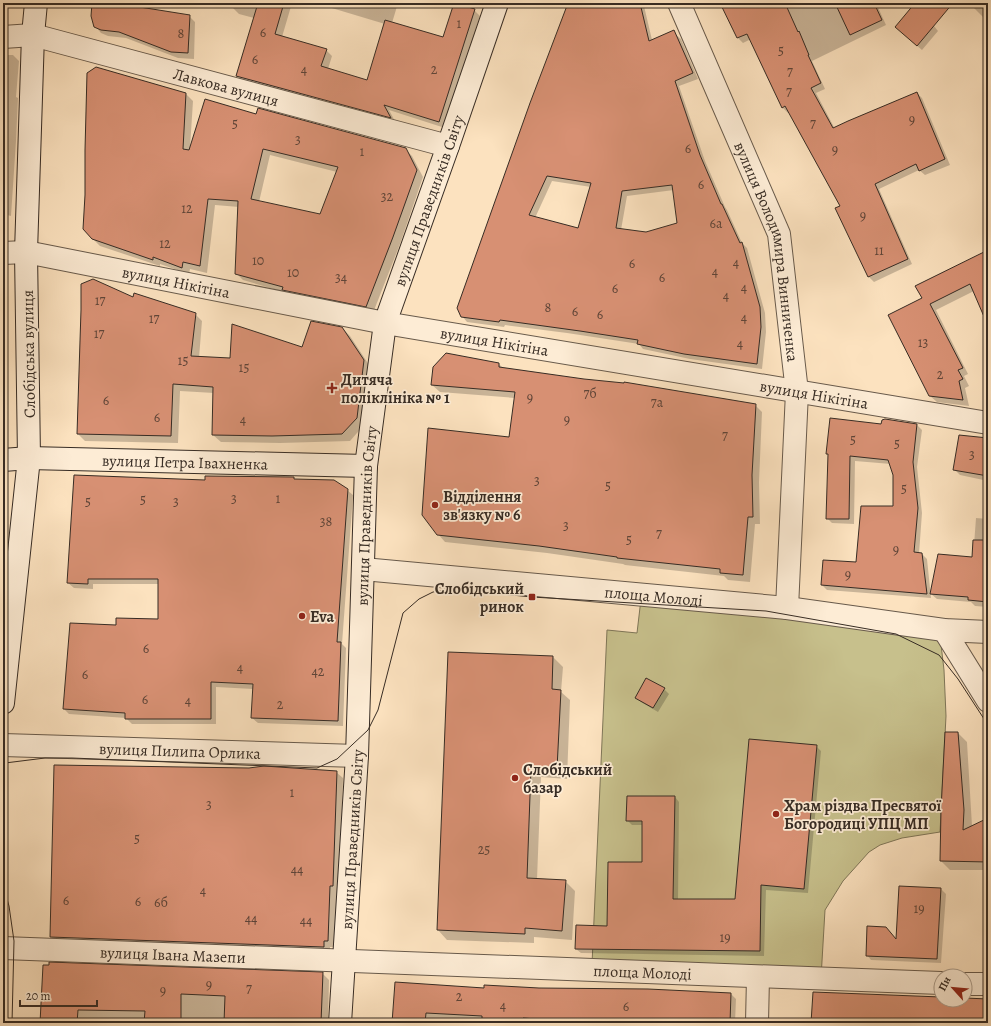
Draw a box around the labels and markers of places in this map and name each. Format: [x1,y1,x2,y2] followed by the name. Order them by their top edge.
[341,369,450,409] place label: Дитяча поліклініка № 1
[326,382,338,394] marker: Дитяча поліклініка № 1
[443,486,521,526] place label: Відділення зв'язку № 6
[430,500,440,510] marker: Відділення зв'язку № 6
[435,578,524,618] place label: Слобідський ринок
[527,592,537,602] marker: Слобідський ринок
[310,606,334,628] place label: Eva
[297,611,307,621] marker: Eva
[523,759,612,799] place label: Слобідський базар
[510,773,520,783] marker: Слобідський базар
[784,795,942,835] place label: Храм різдва Пресвятої Богородиці УПЦ МП
[771,809,781,819] marker: Храм різдва Пресвятої Богородиці УПЦ МП

